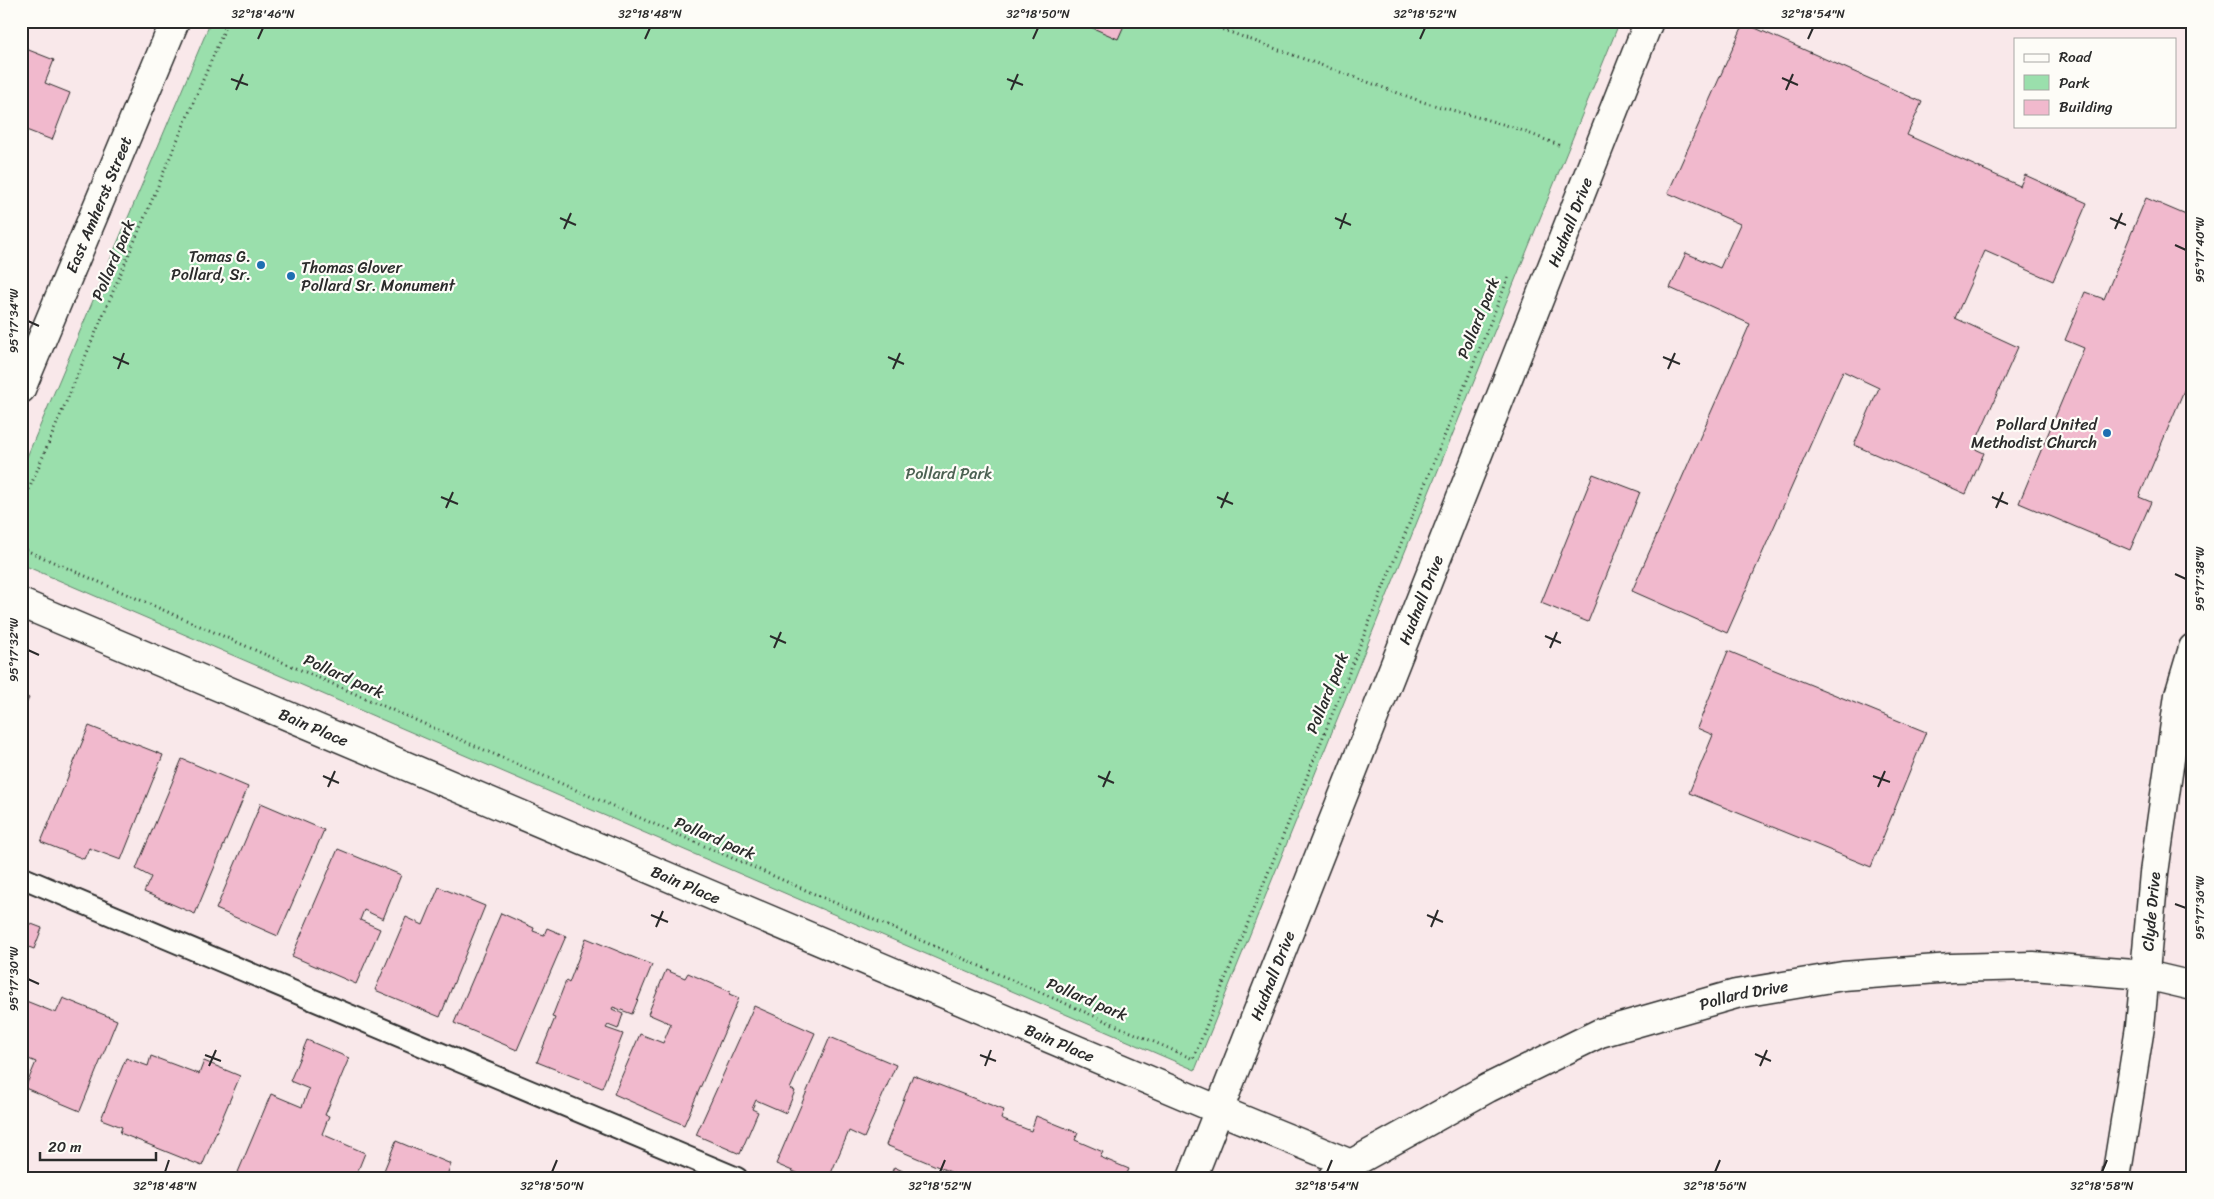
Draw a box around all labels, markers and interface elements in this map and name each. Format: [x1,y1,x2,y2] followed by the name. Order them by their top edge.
[231,3,295,25] text: 32°18'46"N
[618,3,682,25] text: 32°18'48"N
[1006,3,1071,25] text: 32°18'50"N
[1393,3,1457,25] text: 32°18'52"N
[1781,3,1845,25] text: 32°18'54"N
[2014,38,2176,128] legend
[2059,44,2092,70] text: Road
[2059,70,2090,96] text: Park
[2059,94,2113,120] text: Building
[57,131,140,278] street label: East Amherst Street
[1539,173,1601,271] street label: Hudnall Drive
[83,214,143,305] street label: Pollard park
[2189,216,2211,283] text: 95°17'40"W
[171,242,251,289] place label: Tomas G. Pollard, Sr.
[301,253,455,300] place label: Thomas Glover Pollard Sr. Monument
[255,259,267,271] marker: Tomas G. Pollard, Sr.
[285,270,297,282] marker: Thomas Glover Pollard Sr. Monument
[1449,272,1508,363] street label: Pollard park
[3,288,25,353] text: 95°17'34"W
[1971,410,2099,457] place label: Pollard United Methodist Church
[2101,427,2113,439] marker: Pollard United Methodist Church
[906,459,992,488] park label: Pollard Park
[2189,546,2211,611] text: 95°17'38"W
[1390,550,1451,649] street label: Hudnall Drive
[3,617,25,682] text: 95°17'32"W
[299,645,389,707] street label: Pollard park
[1298,647,1357,738] street label: Pollard park
[274,699,353,755] street label: Bain Place
[670,808,761,868] street label: Pollard park
[646,857,725,912] street label: Bain Place
[2132,870,2169,952] street label: Clyde Drive
[2189,875,2211,940] text: 95°17'36"W
[1241,926,1303,1025] street label: Hudnall Drive
[3,946,25,1011] text: 95°17'30"W
[1042,969,1133,1029] street label: Pollard park
[1696,971,1790,1018] street label: Pollard Drive
[1020,1015,1099,1070] street label: Bain Place
[40,1129,156,1161] scale bar
[48,1134,82,1160] text: 20 m
[133,1175,197,1197] text: 32°18'48"N
[520,1175,585,1197] text: 32°18'50"N
[908,1175,972,1197] text: 32°18'52"N
[1295,1175,1359,1197] text: 32°18'54"N
[1684,1175,1747,1197] text: 32°18'56"N
[2070,1175,2134,1197] text: 32°18'58"N

